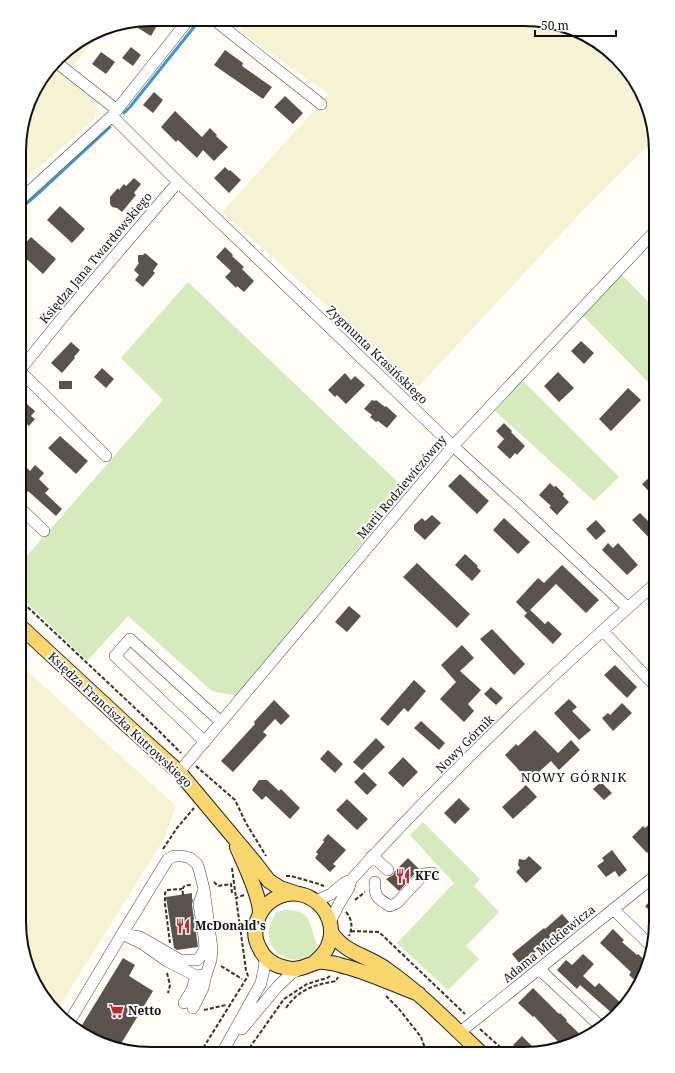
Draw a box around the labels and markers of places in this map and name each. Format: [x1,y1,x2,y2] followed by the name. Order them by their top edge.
[394,867,412,885] restaurant icon: KFC
[415,867,439,884] place label: KFC
[174,917,192,935] restaurant icon: McDonald's
[195,917,266,934] place label: McDonald's
[107,1002,125,1020] supermarket icon: Netto
[128,1002,161,1019] place label: Netto

